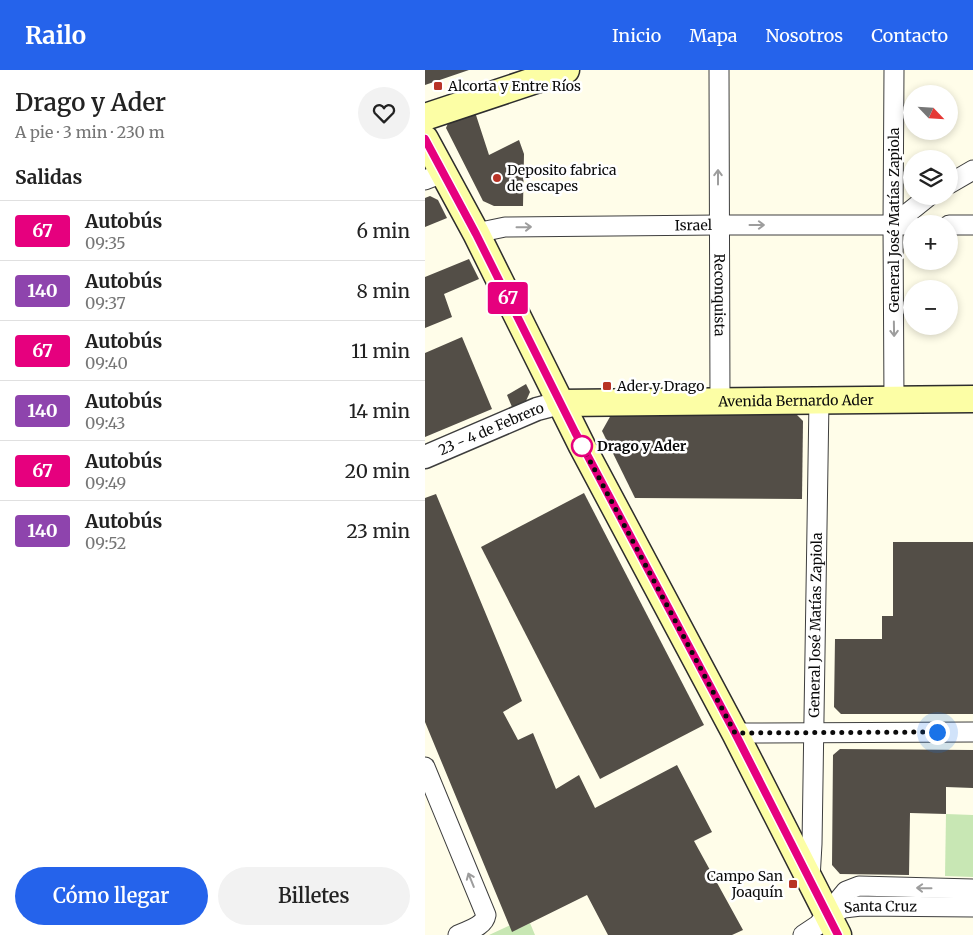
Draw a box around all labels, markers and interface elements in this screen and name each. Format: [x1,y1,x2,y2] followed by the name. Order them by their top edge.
[25,20,86,51] text: Railo
[612,24,661,47] text: Inicio
[689,24,738,47] text: Mapa
[766,24,843,47] text: Nosotros
[871,24,948,47] text: Contacto
[447,77,581,95] place label: Alcorta y Entre Ríos
[432,80,444,92] marker: Alcorta y Entre Ríos
[903,85,957,140] north arrow
[903,85,958,335] map controls
[15,87,166,118] text: Drago y Ader
[358,87,410,139] button: heart
[15,122,165,142] text: A pie · 3 min · 230 m
[885,127,903,312] street label: General José Matías Zapiola
[903,150,958,205] button: layers
[507,161,617,195] place label: Deposito fabrica de escapes
[15,165,82,189] text: Salidas
[713,170,723,186] one-way arrow
[491,172,503,184] marker: Deposito fabrica de escapes
[85,209,162,233] text: Autobús
[903,215,958,270] button: +
[675,216,713,234] street label: Israel
[32,219,53,242] text: 67
[356,219,410,243] text: 6 min
[748,220,764,230] one-way arrow
[516,222,532,232] one-way arrow
[85,233,126,253] text: 09:35
[711,253,729,337] street label: Reconquista
[85,269,162,293] text: Autobús
[27,279,58,302] text: 140
[357,279,410,303] text: 8 min
[903,280,958,335] button: −
[486,282,531,314] line badge: 67
[498,286,518,309] text: 67
[85,293,126,313] text: 09:37
[889,320,899,336] one-way arrow
[85,329,162,353] text: Autobús
[32,339,53,362] text: 67
[351,339,410,363] text: 11 min
[85,353,128,373] text: 09:40
[616,377,704,395] place label: Ader y Drago
[601,380,613,392] marker: Ader y Drago
[85,389,162,413] text: Autobús
[717,391,874,410] street label: Avenida Bernardo Ader
[27,399,58,422] text: 140
[349,399,410,423] text: 14 min
[436,399,546,459] street label: 23 - 4 de Febrero
[85,413,125,433] text: 09:43
[571,435,593,457] marker: Drago y Ader
[597,437,687,455] place label: Drago y Ader
[85,449,162,473] text: Autobús
[32,459,53,482] text: 67
[345,459,410,483] text: 20 min
[85,473,126,493] text: 09:49
[85,509,162,533] text: Autobús
[27,519,58,542] text: 140
[346,519,410,543] text: 23 min
[805,532,826,718] street label: General José Matías Zapiola
[85,533,126,553] text: 09:52
[925,720,950,745] your location
[15,867,208,925] button: Cómo llegar
[218,867,410,925] button: Billetes
[707,867,783,901] place label: Campo San Joaquín
[466,873,476,888] one-way arrow
[787,878,799,890] marker: Campo San Joaquín
[917,883,933,893] one-way arrow
[843,897,917,917] street label: Santa Cruz

